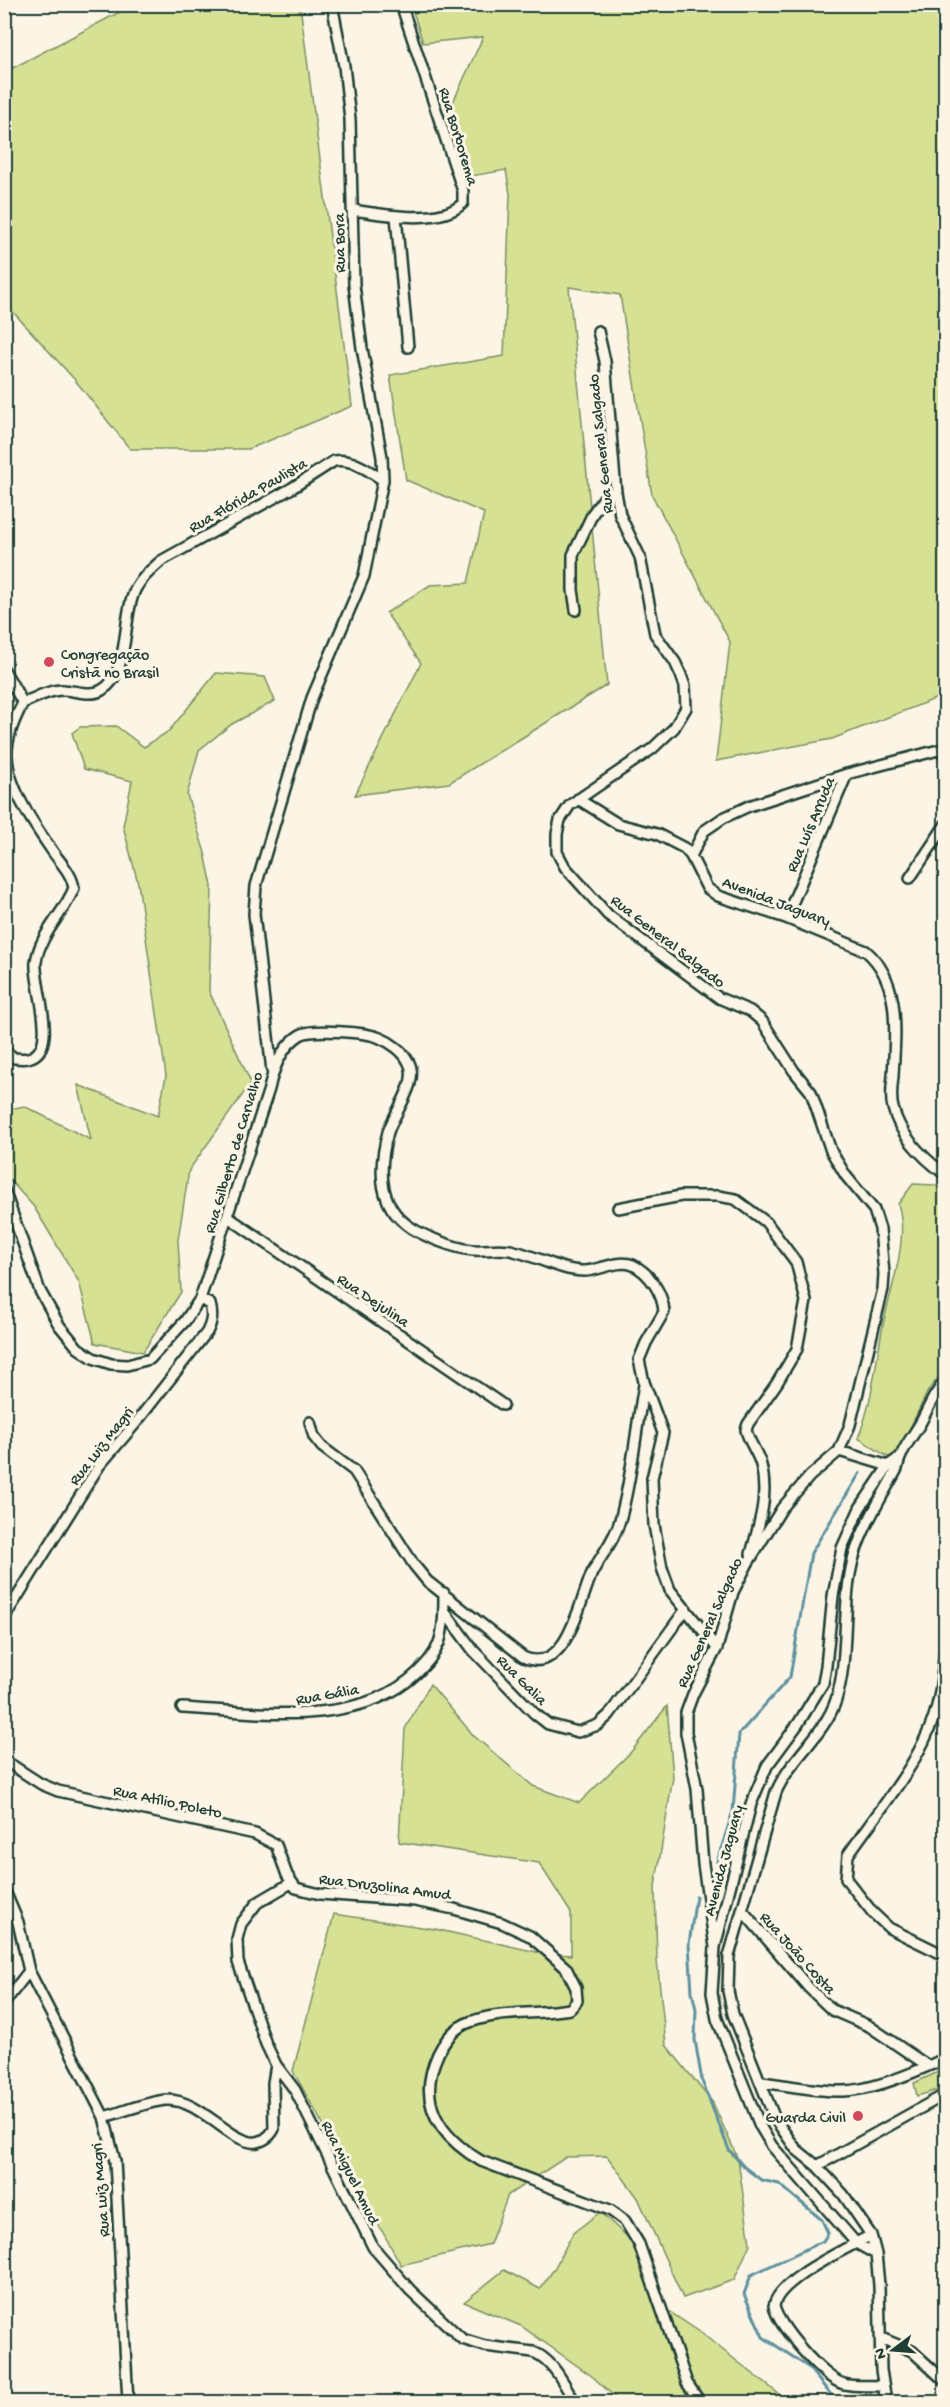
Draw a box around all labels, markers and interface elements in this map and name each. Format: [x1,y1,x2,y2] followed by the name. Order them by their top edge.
[433,86,481,189] street label: Rua Borborema
[331,212,352,273] street label: Rua Bora
[586,373,619,514] street label: Rua General Salgado
[186,455,312,539] street label: Rua Flórida Paulista
[61,647,159,684] place label: Congregação Cristã no Brasil
[42,655,56,669] marker: Congregação Cristã no Brasil
[784,774,841,876] street label: Rua Luís Arruda
[719,874,833,933] street label: Avenida Jaguary
[606,892,728,993] street label: Rua General Salgado
[202,1070,269,1236] street label: Rua Gilberto de Carvalho
[332,1271,413,1334] street label: Rua Dejulina
[66,1404,139,1490] street label: Rua Luiz Magri
[674,1556,748,1691] street label: Rua General Salgado
[491,1652,550,1711] street label: Rua Galia
[295,1681,362,1711] street label: Rua Gália
[111,1783,223,1824] street label: Rua Atílio Poleto
[701,1803,749,1919] street label: Avenida Jaguary
[318,1871,453,1906] street label: Rua Druzolina Amud
[754,1909,839,2000] street label: Rua João Costa
[851,2109,865,2123] marker: Guarda Civil
[766,2110,846,2129] place label: Guarda Civil
[316,2119,383,2230] street label: Rua Miguel Amud
[89,2142,116,2238] street label: Rua Luiz Magri
[863,2320,923,2380] north arrow
[871,2345,893,2361] text: N

